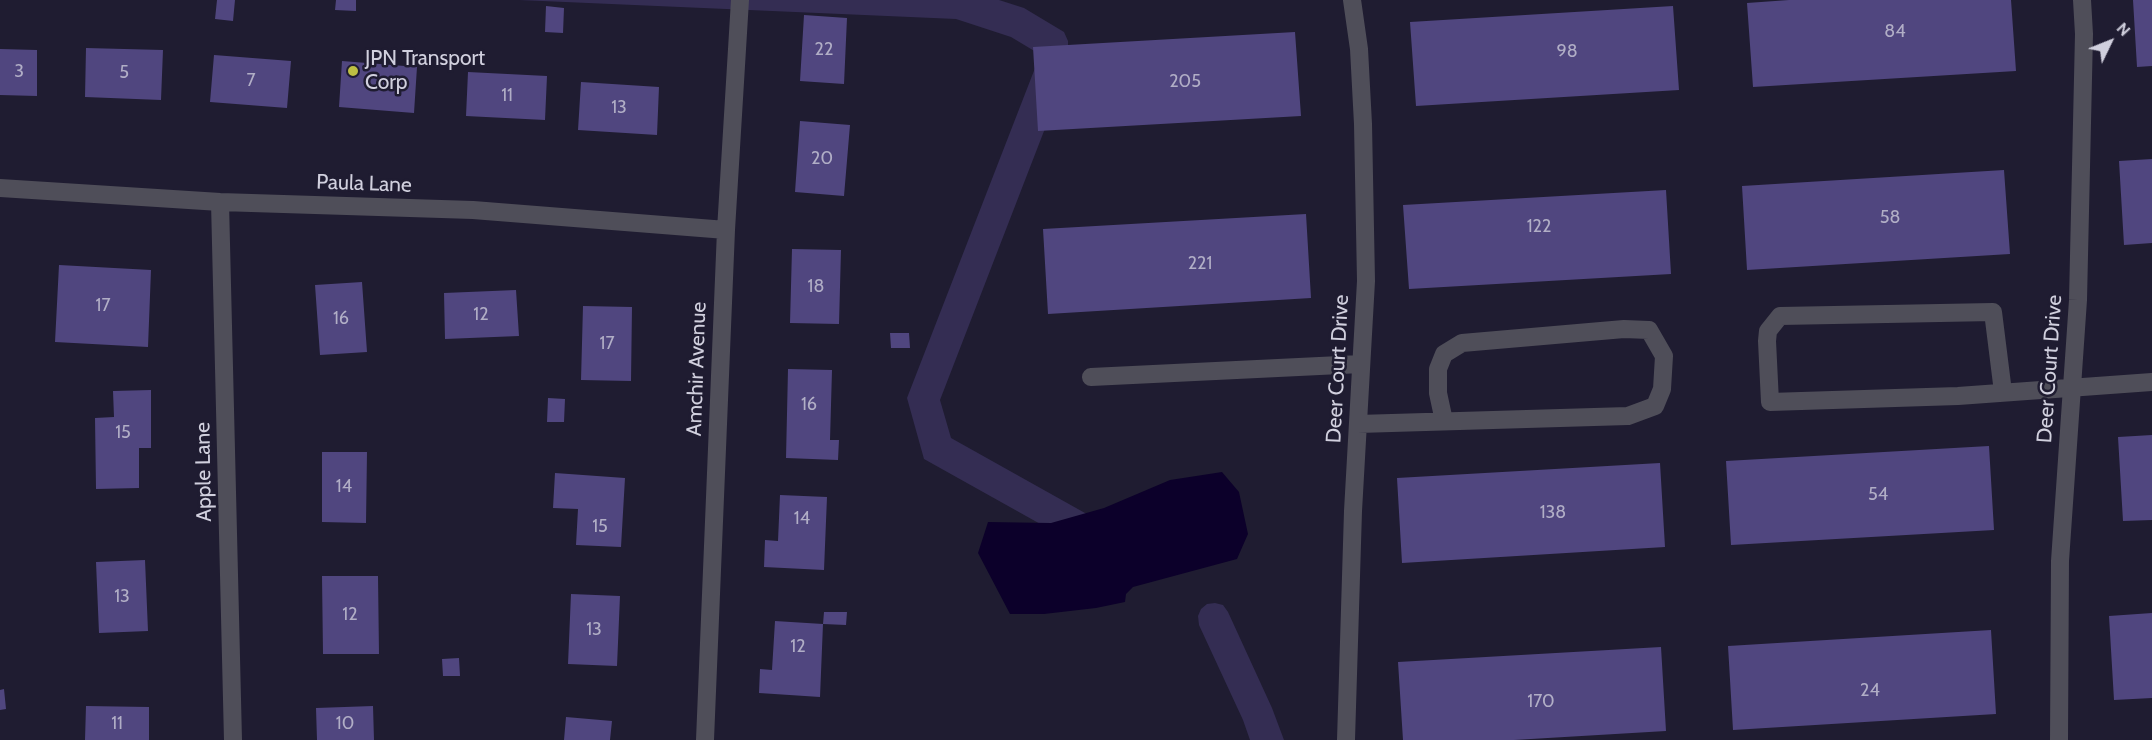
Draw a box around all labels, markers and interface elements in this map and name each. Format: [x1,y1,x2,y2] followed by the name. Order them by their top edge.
[2080,12,2140,72] north arrow
[2113,19,2134,40] text: N
[1884,21,1906,43] house number: 84
[815,39,833,61] house number: 22
[1556,41,1578,63] house number: 98
[365,46,485,96] place label: JPN Transport Corp
[14,61,24,83] house number: 3
[119,62,129,84] house number: 5
[346,64,360,78] marker: JPN Transport Corp
[246,70,256,92] house number: 7
[1169,71,1201,93] house number: 205
[501,85,513,107] house number: 11
[611,97,627,119] house number: 13
[811,148,833,170] house number: 20
[316,170,412,198] street label: Paula Lane
[1880,207,1900,229] house number: 58
[1527,216,1551,238] house number: 122
[1188,253,1212,275] house number: 221
[808,276,824,298] house number: 18
[1322,294,1354,444] street label: Deer Court Drive
[2032,294,2068,444] street label: Deer Court Drive
[96,295,110,317] house number: 17
[682,301,712,437] street label: Amchir Avenue
[473,304,489,326] house number: 12
[333,308,349,330] house number: 16
[600,333,614,355] house number: 17
[801,394,817,416] house number: 16
[115,422,131,444] house number: 15
[191,422,217,522] street label: Apple Lane
[336,476,352,498] house number: 14
[1868,484,1888,506] house number: 54
[1540,502,1566,524] house number: 138
[794,508,810,530] house number: 14
[592,516,608,538] house number: 15
[114,586,130,608] house number: 13
[342,604,358,626] house number: 12
[586,619,602,641] house number: 13
[790,636,806,658] house number: 12
[1860,680,1880,702] house number: 24
[1527,691,1555,713] house number: 170
[111,713,123,735] house number: 11
[336,713,354,735] house number: 10

